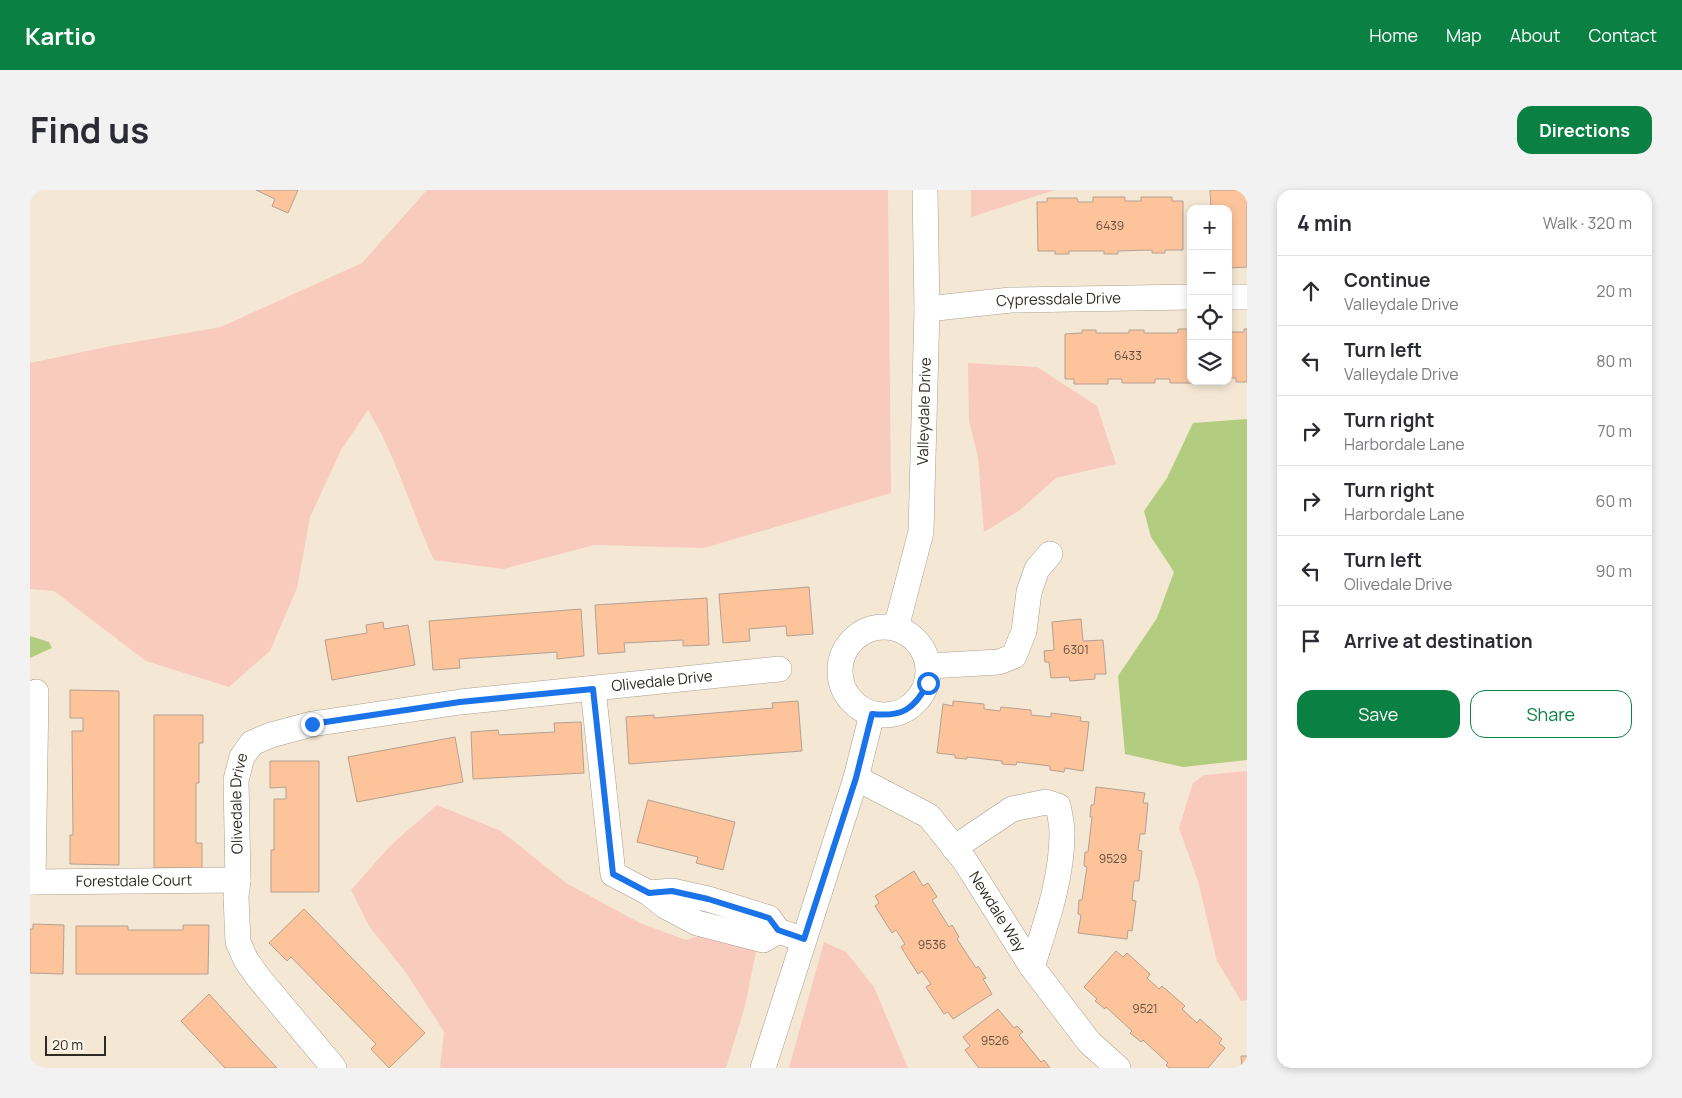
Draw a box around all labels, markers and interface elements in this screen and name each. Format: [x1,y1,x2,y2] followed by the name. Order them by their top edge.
[25,19,96,52] text: Kartio
[1369,23,1418,47] text: Home
[1446,23,1482,47] text: Map
[1510,23,1560,47] text: About
[1588,23,1657,47] text: Contact
[30,106,149,154] text: Find us
[1517,106,1652,154] button: Directions
[1187,205,1232,385] map controls
[1187,205,1232,250] button: +
[1297,209,1352,237] text: 4 min
[1543,212,1632,234] text: Walk · 320 m
[1096,217,1124,234] house number: 6439
[1187,250,1232,295] button: −
[1344,267,1430,293] text: Continue
[1297,277,1325,305] icon: ahead
[1596,280,1632,302] text: 20 m
[995,287,1121,312] street label: Cypressdale Drive
[1344,293,1459,315] text: Valleydale Drive
[1187,295,1232,340] button: locate
[1344,337,1422,363] text: Turn left
[1187,340,1232,385] button: layers
[1114,347,1142,364] house number: 6433
[1297,347,1325,375] icon: left
[1596,350,1632,372] text: 80 m
[912,357,936,465] street label: Valleydale Drive
[1344,363,1459,385] text: Valleydale Drive
[1344,407,1434,433] text: Turn right
[1297,417,1325,445] icon: right
[1597,420,1632,442] text: 70 m
[1344,433,1465,455] text: Harbordale Lane
[1344,477,1434,503] text: Turn right
[1297,487,1325,515] icon: right
[1596,490,1632,512] text: 60 m
[1344,503,1465,525] text: Harbordale Lane
[1344,547,1422,573] text: Turn left
[1297,557,1325,585] icon: left
[1596,560,1632,582] text: 90 m
[1344,573,1452,595] text: Olivedale Drive
[1297,627,1325,655] icon: arrive
[1344,628,1533,654] text: Arrive at destination
[1063,641,1089,658] house number: 6301
[610,665,714,696] street label: Olivedale Drive
[917,672,940,695] route start
[1297,690,1460,738] button: Save
[1470,690,1632,738] button: Share
[301,713,324,736] route end
[225,750,253,854] street label: Olivedale Drive
[1099,850,1127,867] house number: 9529
[964,867,1031,956] street label: Newdale Way
[76,869,192,892] street label: Forestdale Court
[918,936,946,953] house number: 9536
[1132,1000,1158,1017] house number: 9521
[981,1032,1009,1049] house number: 9526
[45,1033,106,1056] scale bar
[52,1035,83,1054] text: 20 m

